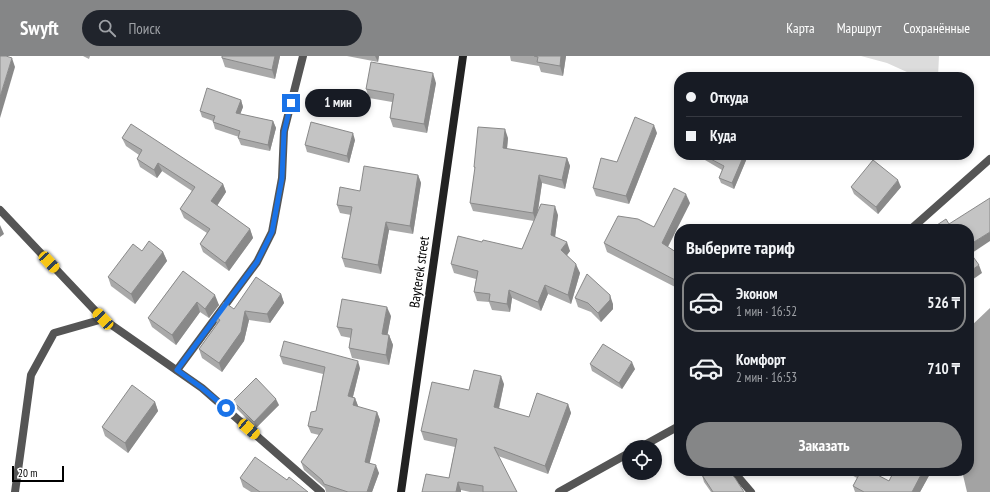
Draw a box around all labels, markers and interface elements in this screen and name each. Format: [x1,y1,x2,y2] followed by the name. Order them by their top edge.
[82,10,362,46] search box
[20,16,58,40] text: Swyft
[96,17,118,39] icon: search
[128,19,161,38] text: Поиск
[786,19,815,37] text: Карта
[837,19,881,37] text: Маршрут
[903,19,970,37] text: Сохранённые
[710,88,749,107] text: Откуда
[305,89,371,117] callout: 1 мин
[282,94,300,112] route end
[324,94,352,111] text: 1 мин
[710,126,737,145] text: Куда
[405,235,433,309] street label: Bayterek street
[686,236,795,259] text: Выберите тариф
[36,249,62,275] car
[688,284,724,320] icon: car
[736,284,777,303] text: Эконом
[927,293,960,312] text: 526 ₸
[736,303,797,320] text: 1 мин · 16:52
[90,306,116,332] car
[688,350,724,386] icon: car
[736,350,786,369] text: Комфорт
[927,359,960,378] text: 710 ₸
[736,369,797,386] text: 2 мин · 16:53
[217,399,235,417] route start
[236,417,262,441] car
[686,422,962,468] button: Заказать
[622,440,662,480] map controls
[622,440,662,480] button: locate
[12,464,64,483] scale bar
[18,466,37,480] text: 20 m

